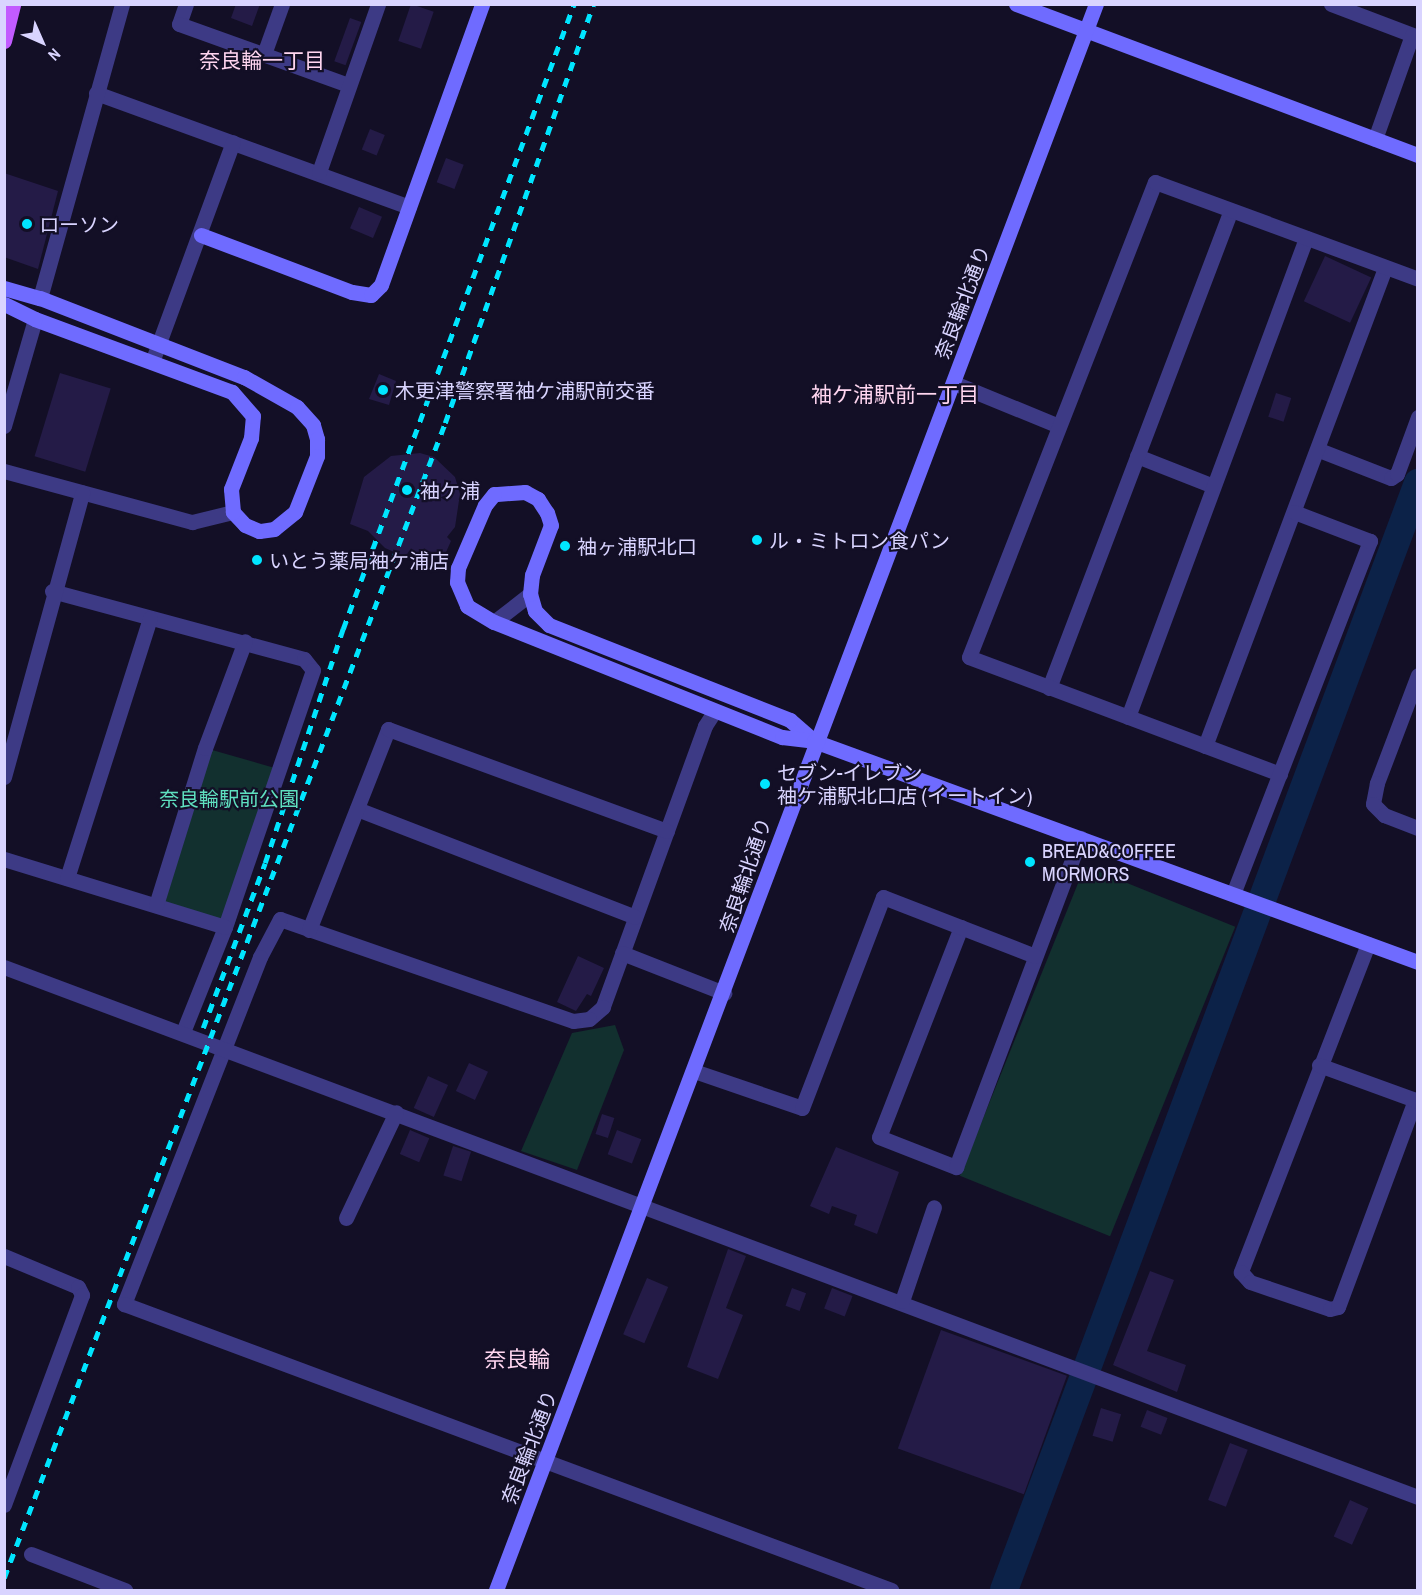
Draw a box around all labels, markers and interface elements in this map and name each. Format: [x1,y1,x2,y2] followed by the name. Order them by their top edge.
[12,12,72,72] north arrow
[44,44,66,66] text: N
[199,48,325,74] district label: 奈良輪一丁目
[39,212,119,236] place label: ローソン
[20,217,34,231] marker: ローソン
[929,242,995,362] street label: 奈良輪北通り
[395,378,655,402] place label: 木更津警察署袖ケ浦駅前交番
[811,382,979,408] district label: 袖ケ浦駅前一丁目
[376,383,390,397] marker: 木更津警察署袖ケ浦駅前交番
[420,478,480,502] place label: 袖ケ浦
[398,481,416,499] marker: 袖ケ浦
[769,528,949,552] place label: ル・ミトロン食パン
[750,533,764,547] marker: ル・ミトロン食パン
[577,534,697,558] place label: 袖ヶ浦駅北口
[558,539,572,553] marker: 袖ヶ浦駅北口
[269,548,449,572] place label: いとう薬局袖ケ浦店
[250,553,264,567] marker: いとう薬局袖ケ浦店
[777,760,1032,807] place label: セブン-イレブン 袖ケ浦駅北口店 (イートイン)
[758,777,772,791] marker: セブン-イレブン 袖ケ浦駅北口店 (イートイン)
[159,786,299,810] park label: 奈良輪駅前公園
[714,814,776,936] street label: 奈良輪北通り
[1042,838,1176,885] place label: BREAD&COFFEE MORMORS
[1023,855,1037,869] marker: BREAD&COFFEE MORMORS
[484,1347,550,1373] district label: 奈良輪
[496,1387,562,1507] street label: 奈良輪北通り

